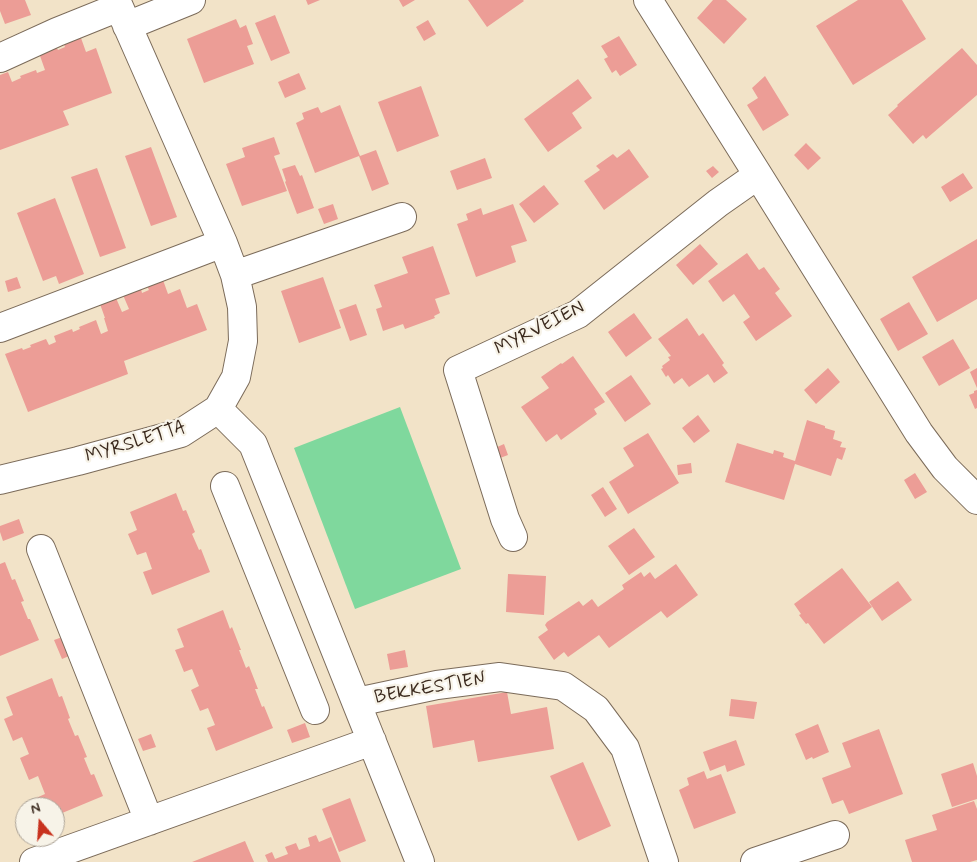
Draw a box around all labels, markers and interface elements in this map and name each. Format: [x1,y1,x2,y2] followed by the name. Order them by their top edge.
[491,297,589,361] street label: MYRVEIEN
[83,417,189,469] street label: MYRSLETTA
[373,668,487,710] street label: BEKKESTIEN
[15,797,65,847] north arrow
[28,799,43,819] text: N

